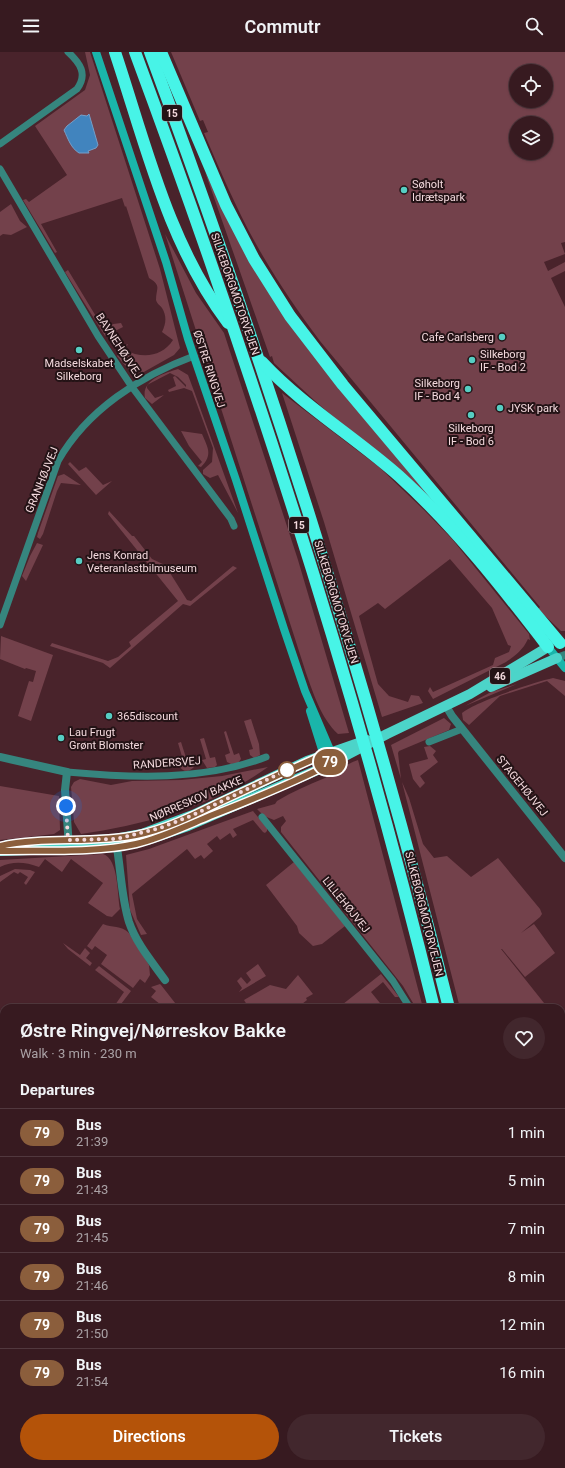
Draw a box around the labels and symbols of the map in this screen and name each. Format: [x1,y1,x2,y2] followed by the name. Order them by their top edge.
[162,105,182,121] road number: 15
[412,178,465,204] place label: Søholt Idrætspark
[399,185,409,195] marker: Søholt Idrætspark
[208,231,262,357] street label: SILKEBORGMOTORVEJEN
[93,311,145,381] street label: BAVNEHØJVEJ
[190,329,228,409] street label: ØSTRE RINGVEJ
[422,331,494,344] place label: Cafe Carlsberg
[497,332,507,342] marker: Cafe Carlsberg
[74,345,84,355] marker: Madselskabet Silkeborg
[480,348,526,374] place label: Silkeborg IF - Bod 2
[467,355,477,365] marker: Silkeborg IF - Bod 2
[45,357,114,383] place label: Madselskabet Silkeborg
[414,377,460,403] place label: Silkeborg IF - Bod 4
[463,384,473,394] marker: Silkeborg IF - Bod 4
[508,402,559,415] place label: JYSK park
[495,403,505,413] marker: JYSK park
[466,410,476,420] marker: Silkeborg IF - Bod 6
[448,422,494,448] place label: Silkeborg IF - Bod 6
[23,445,61,515] street label: GRANHØJVEJ
[289,517,309,533] road number: 15
[311,539,361,665] street label: SILKEBORGMOTORVEJEN
[87,549,197,575] place label: Jens Konrad Veteranlastbilmuseum
[74,556,84,566] marker: Jens Konrad Veteranlastbilmuseum
[490,668,510,684] road number: 46
[117,710,178,723] place label: 365discount
[104,711,114,721] marker: 365discount
[69,726,143,752] place label: Lau Frugt Grønt Blomster
[56,733,66,743] marker: Lau Frugt Grønt Blomster
[312,749,348,775] line badge: 79
[494,753,550,819] street label: STAGEHØJVEJ
[133,754,201,772] street label: RANDERSVEJ
[278,761,296,779] unlabelled marker
[148,774,244,824] street label: NØRRESKOV BAKKE
[56,796,76,816] your location
[402,850,446,978] street label: SILKEBORGMOTORVEJEN
[320,875,372,935] street label: LILLEHØJVEJ

